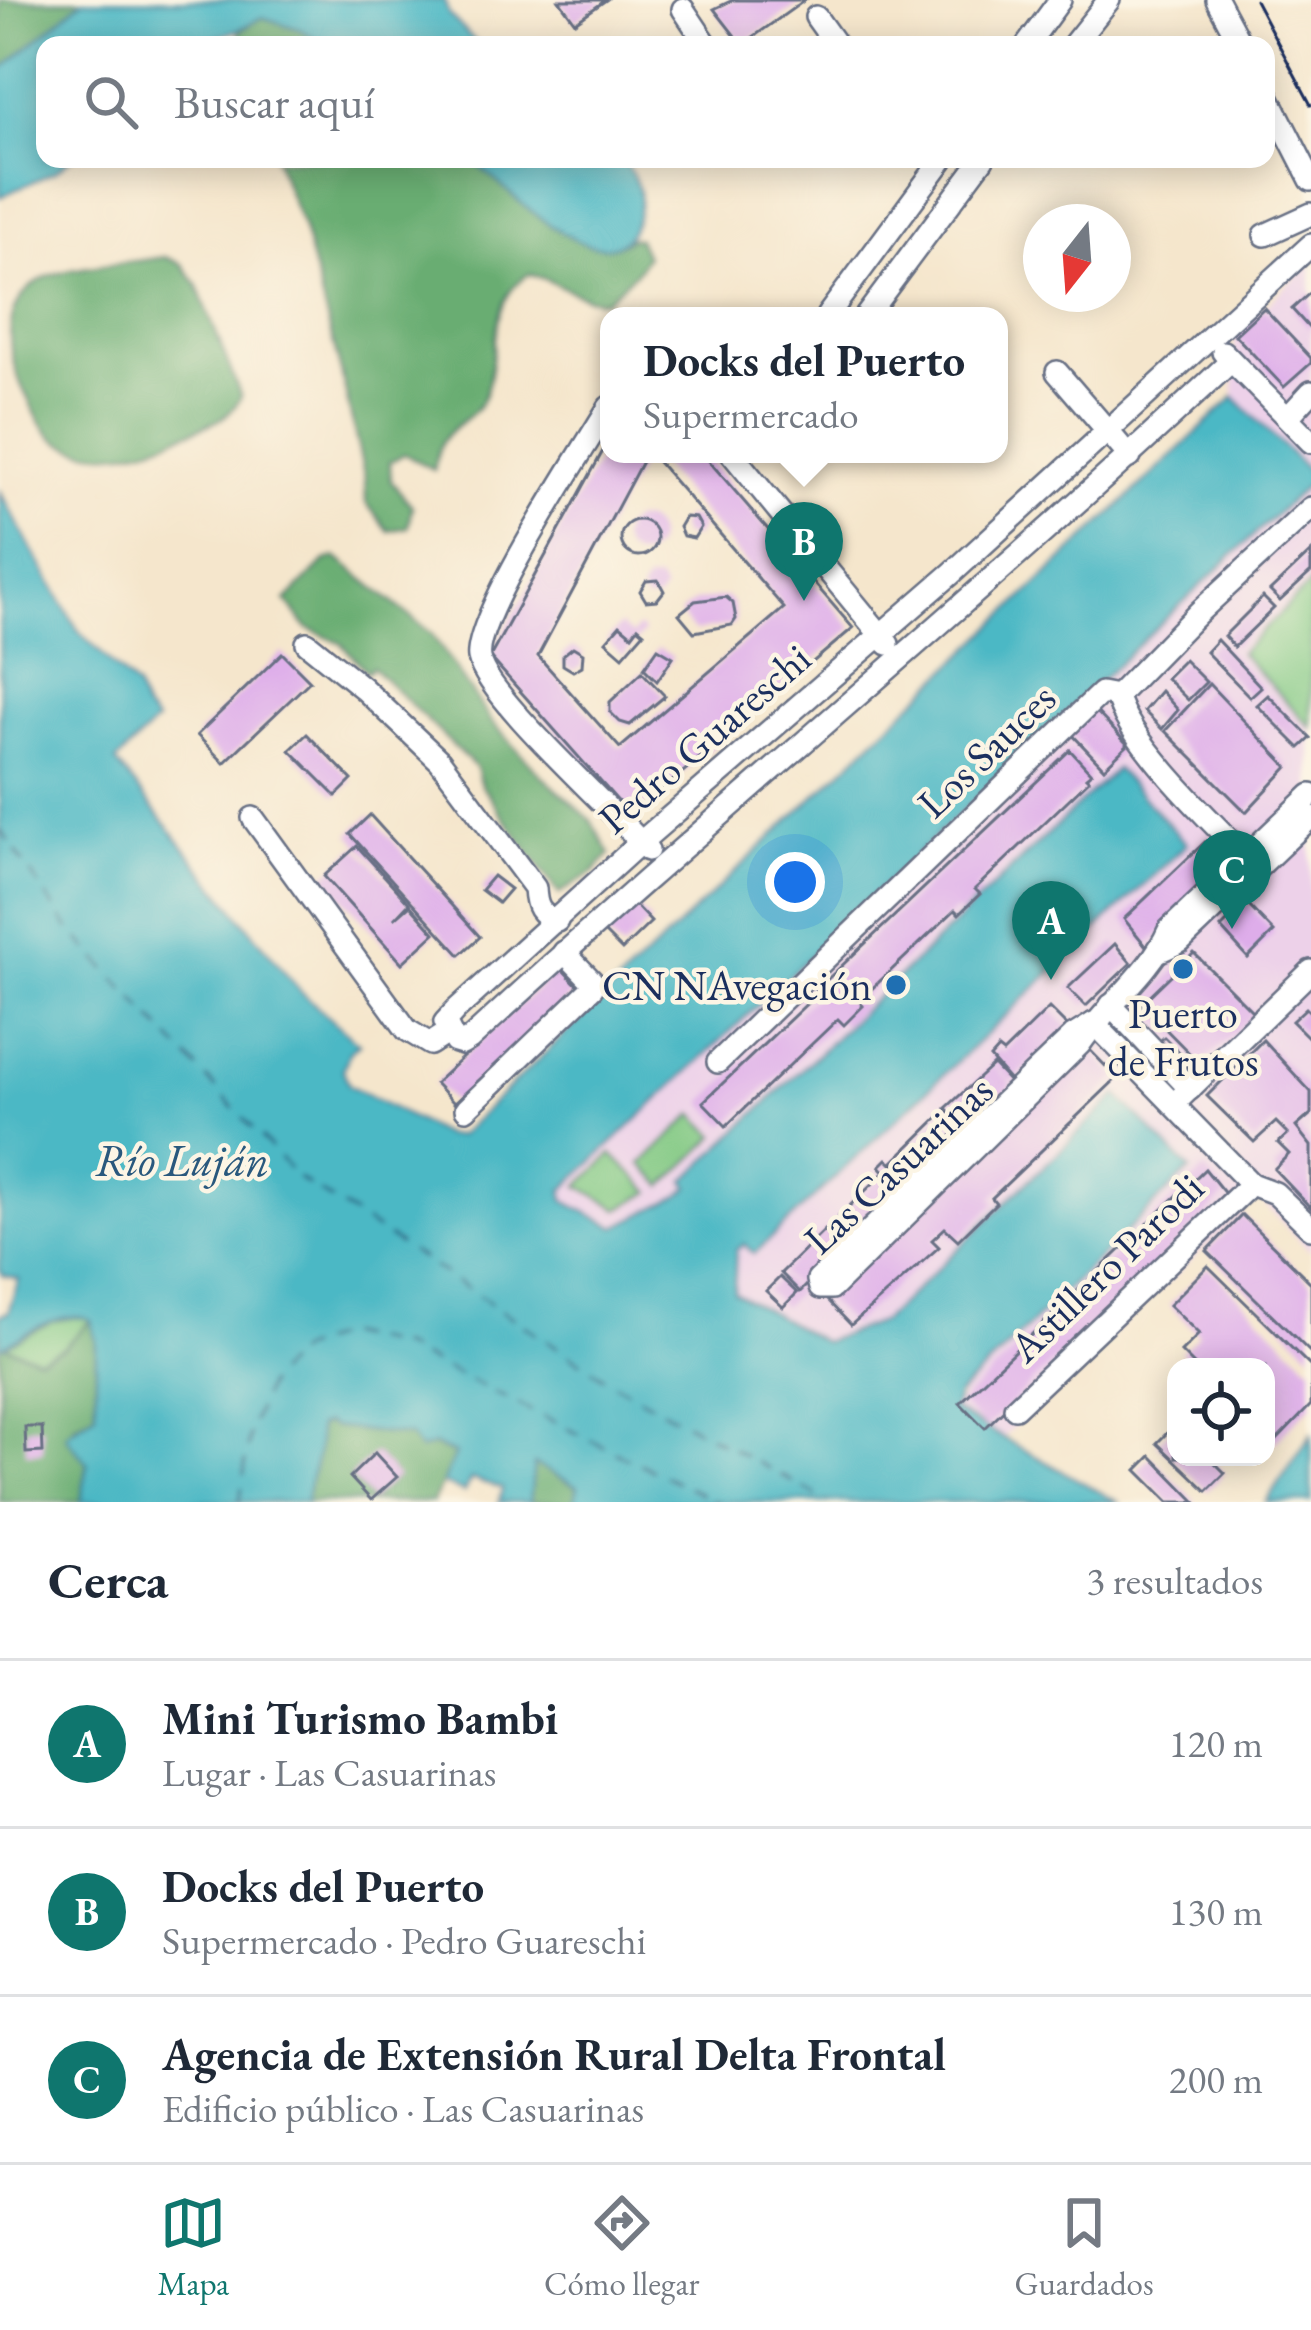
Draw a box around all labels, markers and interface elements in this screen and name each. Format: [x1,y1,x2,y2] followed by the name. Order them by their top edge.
[36,36,1275,168] search box
[78,69,144,135] icon: search
[174,73,374,131] text: Buscar aquí
[1023,204,1131,312] north arrow
[600,307,1008,463] popup
[643,331,965,389] text: Docks del Puerto
[643,389,859,440] text: Supermercado
[765,502,843,601] pin: B
[587,631,822,846] street label: Pedro Guareschi
[905,671,1067,830] street label: Los Sauces
[1193,830,1271,929] pin: C
[765,852,825,912] your location
[1012,881,1090,980] pin: A
[1170,956,1196,982] marker: Puerto de Frutos
[602,958,872,1013] place label: CN NAvegación
[883,972,909,998] marker: CN NAvegación
[1107,986,1259,1089] place label: Puerto de Frutos
[792,1063,1005,1266] street label: Las Casuarinas
[95,1131,269,1189] water label: Río Luján
[997,1161,1215,1375] street label: Astillero Parodi
[1167,1358,1275,1466] map controls
[1167,1358,1275,1466] button: locate
[48,1547,168,1613] text: Cerca
[1086,1555,1263,1606] text: 3 resultados
[162,1689,558,1747] text: Mini Turismo Bambi
[73,1718,101,1769] text: A
[1169,1718,1263,1769] text: 120 m
[162,1747,496,1798] text: Lugar · Las Casuarinas
[162,1857,484,1915] text: Docks del Puerto
[75,1886,99,1937] text: B
[1169,1886,1263,1937] text: 130 m
[162,1915,646,1966] text: Supermercado · Pedro Guareschi
[162,2025,946,2083] text: Agencia de Extensión Rural Delta Frontal
[73,2054,101,2105] text: C
[1169,2054,1263,2105] text: 200 m
[162,2083,644,2134] text: Edificio público · Las Casuarinas
[157,2190,229,2305] tab: Mapa
[544,2190,700,2305] tab: Cómo llegar
[1014,2190,1154,2305] tab: Guardados

